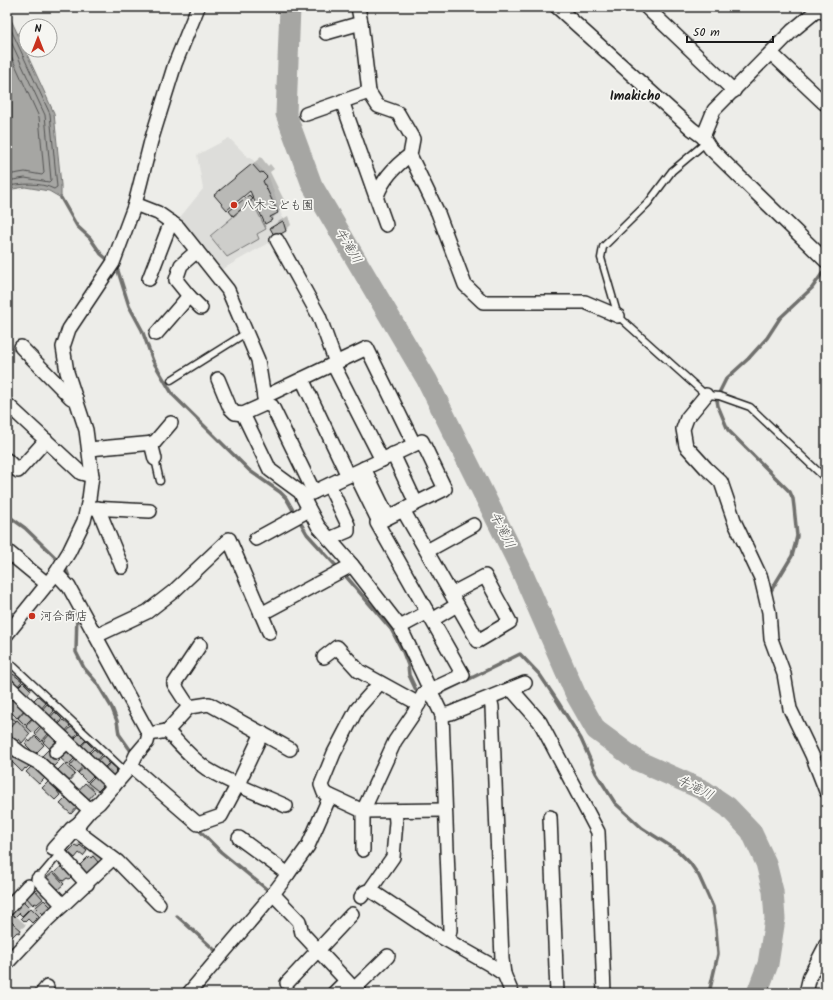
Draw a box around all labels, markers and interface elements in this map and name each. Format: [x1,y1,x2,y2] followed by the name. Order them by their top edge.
[18,18,58,58] north arrow
[687,18,773,44] scale bar
[35,20,42,38] text: N
[693,23,720,42] text: 50 m
[610,86,660,107] district label: Imakicho
[242,196,314,215] place label: 八木こども園
[229,200,239,210] marker: 八木こども園
[329,224,367,268] water label: 牛滝川
[484,508,520,552] water label: 牛滝川
[40,607,88,626] place label: 河合商店
[27,611,37,621] marker: 河合商店
[673,770,717,806] water label: 牛滝川

